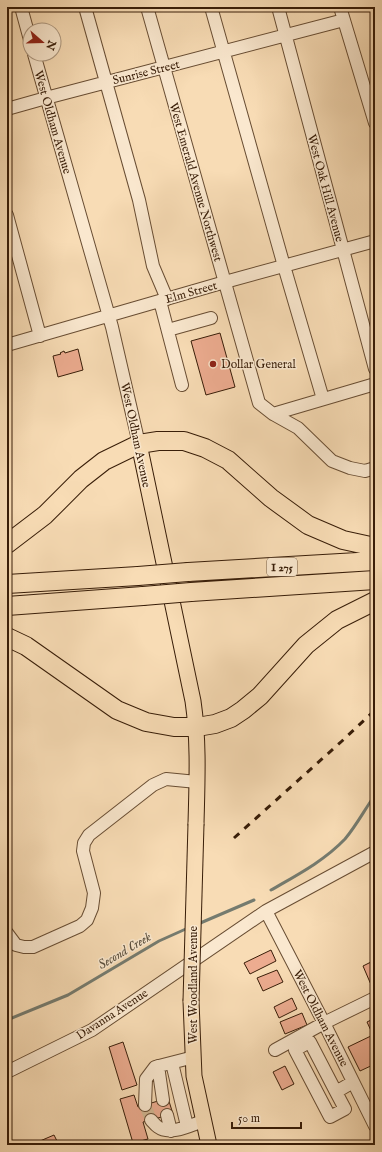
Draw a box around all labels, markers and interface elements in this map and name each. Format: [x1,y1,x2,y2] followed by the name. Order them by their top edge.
[22,22,62,62] north arrow
[42,37,59,52] text: N
[111,57,181,88] street label: Sunrise Street
[31,69,75,176] street label: West Oldham Avenue
[166,101,225,263] street label: West Emerald Avenue Northwest
[304,133,347,244] street label: West Oak Hill Avenue
[163,278,219,307] street label: Elm Street
[221,357,296,372] place label: Dollar General
[208,359,218,369] marker: Dollar General
[117,381,154,489] street label: West Oldham Avenue
[267,558,297,576] road number: I 275
[186,926,201,1044] street label: West Woodland Avenue
[95,928,155,974] water label: Second Creek
[290,967,352,1070] street label: West Oldham Avenue
[74,985,151,1043] street label: Davanna Avenue
[232,1104,301,1130] scale bar
[238,1111,260,1126] text: 50 m

